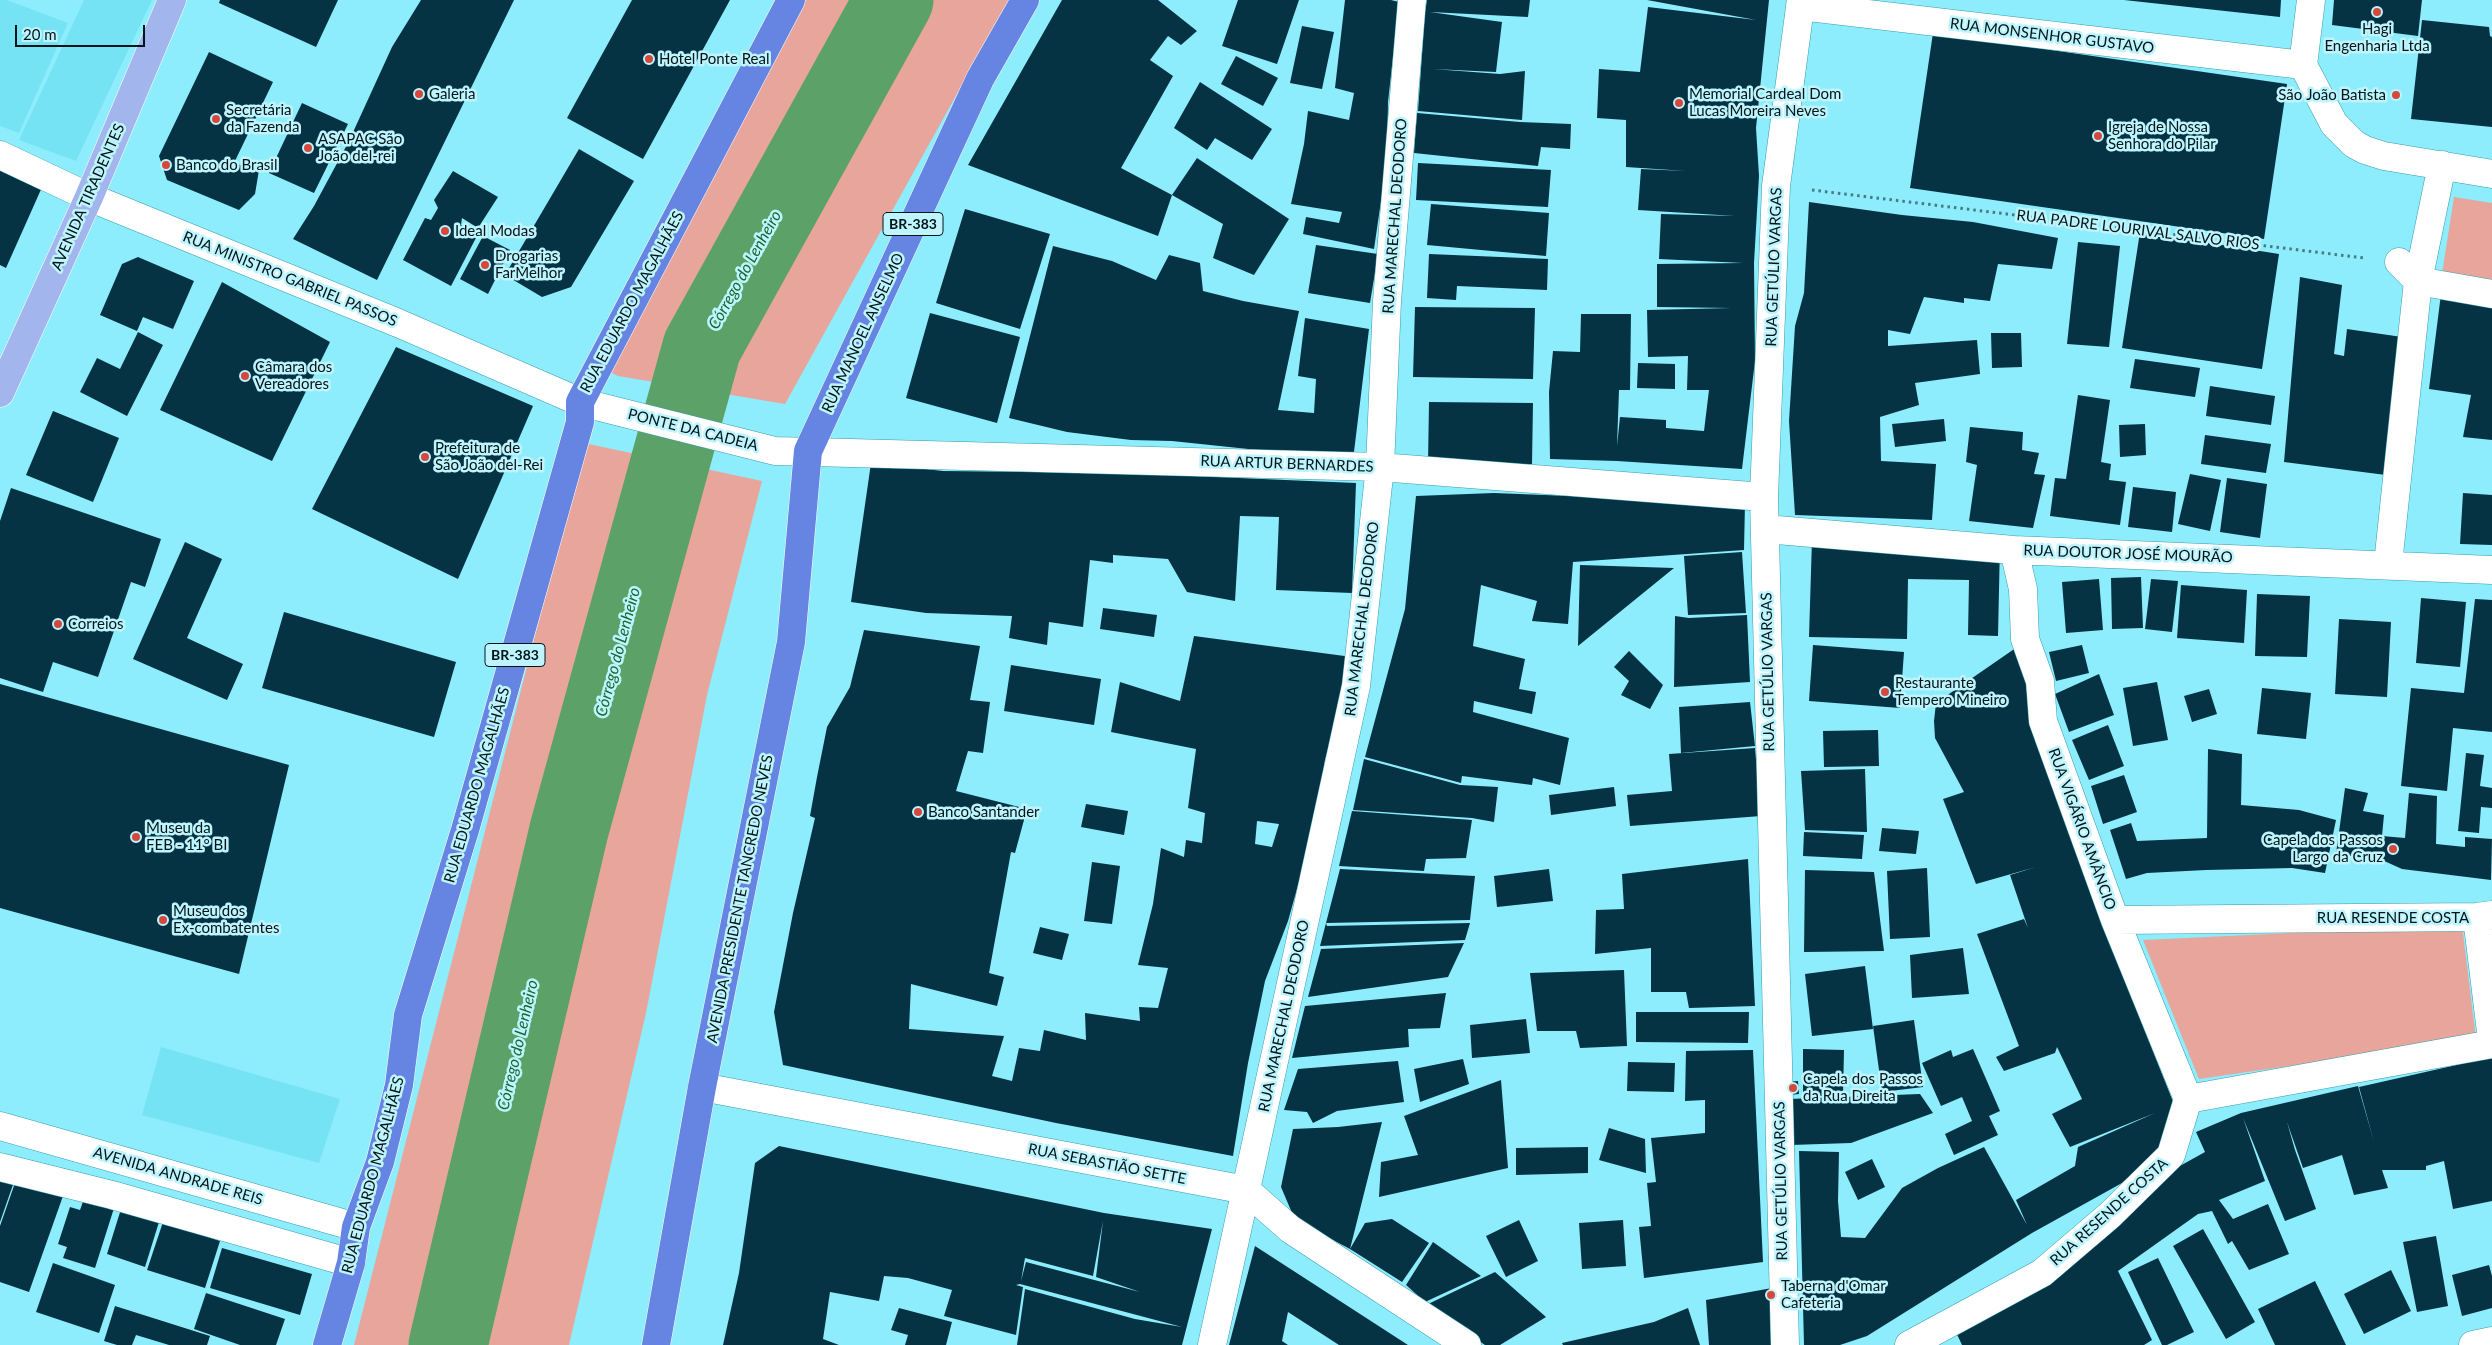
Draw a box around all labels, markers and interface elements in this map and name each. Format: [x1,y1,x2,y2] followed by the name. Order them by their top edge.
[2371,6,2383,18] marker: Hagi Engenharia Ltda
[18,15,148,47] scale bar
[1949,15,2155,57] street label: RUA MONSENHOR GUSTAVO
[2324,20,2430,55] place label: Hagi Engenharia Ltda
[23,25,57,43] text: 20 m
[659,50,770,68] place label: Hotel Ponte Real
[643,53,655,65] marker: Hotel Ponte Real
[429,85,475,103] place label: Galeria
[1689,85,1841,120] place label: Memorial Cardeal Dom Lucas Moreira Neves
[2278,86,2386,104] place label: São João Batista
[413,88,425,100] marker: Galeria
[2390,89,2402,101] marker: São João Batista
[1673,97,1685,109] marker: Memorial Cardeal Dom Lucas Moreira Neves
[226,101,299,136] place label: Secretária da Fazenda
[210,113,222,125] marker: Secretária da Fazenda
[1379,118,1411,314] street label: RUA MARECHAL DEODORO
[2108,118,2216,153] place label: Igreja de Nossa Senhora do Pilar
[48,121,128,273] street label: AVENIDA TIRADENTES
[318,130,402,165] place label: ASAPAC São João del-rei
[2092,130,2104,142] marker: Igreja de Nossa Senhora do Pilar
[302,142,314,154] marker: ASAPAC São João del-rei
[176,156,277,174] place label: Banco do Brasil
[160,159,172,171] marker: Banco do Brasil
[1762,187,1786,347] street label: RUA GETÚLIO VARGAS
[2015,206,2261,254] street label: RUA PADRE LOURIVAL SALVO RIOS
[704,207,786,333] water label: Córrego do Lenheiro
[576,208,688,396] street label: RUA EDUARDO MAGALHÃES
[883,212,943,235] road number: BR-383
[455,222,535,240] place label: Ideal Modas
[439,225,451,237] marker: Ideal Modas
[180,228,400,330] street label: RUA MINISTRO GABRIEL PASSOS
[495,247,563,282] place label: Drogarias FarMelhor
[818,250,908,416] street label: RUA MANOEL ANSELMO
[479,259,491,271] marker: Drogarias FarMelhor
[255,358,332,393] place label: Câmara dos Vereadores
[239,370,251,382] marker: Câmara dos Vereadores
[626,405,760,455] street label: PONTE DA CADEIA
[435,439,543,474] place label: Prefeitura de São João del-Rei
[419,451,431,463] marker: Prefeitura de São João del-Rei
[1200,452,1374,476] street label: RUA ARTUR BERNARDES
[1341,521,1383,717] street label: RUA MARECHAL DEODORO
[2023,541,2233,567] street label: RUA DOUTOR JOSÉ MOURÃO
[592,585,644,719] water label: Córrego do Lenheiro
[1758,592,1778,752] street label: RUA GETÚLIO VARGAS
[68,615,124,633] place label: Correios
[52,618,64,630] marker: Correios
[485,644,545,666] road number: BR-383
[1895,674,2007,709] place label: Restaurante Tempero Mineiro
[440,685,514,885] street label: RUA EDUARDO MAGALHÃES
[1879,686,1891,698] marker: Restaurante Tempero Mineiro
[2044,746,2120,912] street label: RUA VIGÁRIO AMÂNCIO
[703,753,777,1045] street label: AVENIDA PRESIDENTE TANCREDO NEVES
[928,803,1040,821] place label: Banco Santander
[912,806,924,818] marker: Banco Santander
[146,819,227,854] place label: Museu da FEB - 11° BI
[130,831,142,843] marker: Museu da FEB - 11° BI
[2263,831,2383,866] place label: Capela dos Passos Largo da Cruz
[2387,843,2399,855] marker: Capela dos Passos Largo da Cruz
[173,902,279,937] place label: Museu dos Ex-combatentes
[2317,909,2469,927] street label: RUA RESENDE COSTA
[157,914,169,926] marker: Museu dos Ex-combatentes
[1255,918,1313,1114] street label: RUA MARECHAL DEODORO
[494,978,542,1112] water label: Córrego do Lenheiro
[1803,1070,1923,1105] place label: Capela dos Passos da Rua Direita
[338,1075,408,1275] street label: RUA EDUARDO MAGALHÃES
[1787,1082,1799,1094] marker: Capela dos Passos da Rua Direita
[1771,1101,1791,1261] street label: RUA GETÚLIO VARGAS
[1026,1140,1188,1188] street label: RUA SEBASTIÃO SETTE
[91,1143,265,1209] street label: AVENIDA ANDRADE REIS
[2046,1154,2172,1270] street label: RUA RESENDE COSTA
[1781,1277,1886,1312] place label: Taberna d'Omar Cafeteria
[1765,1289,1777,1301] marker: Taberna d'Omar Cafeteria

